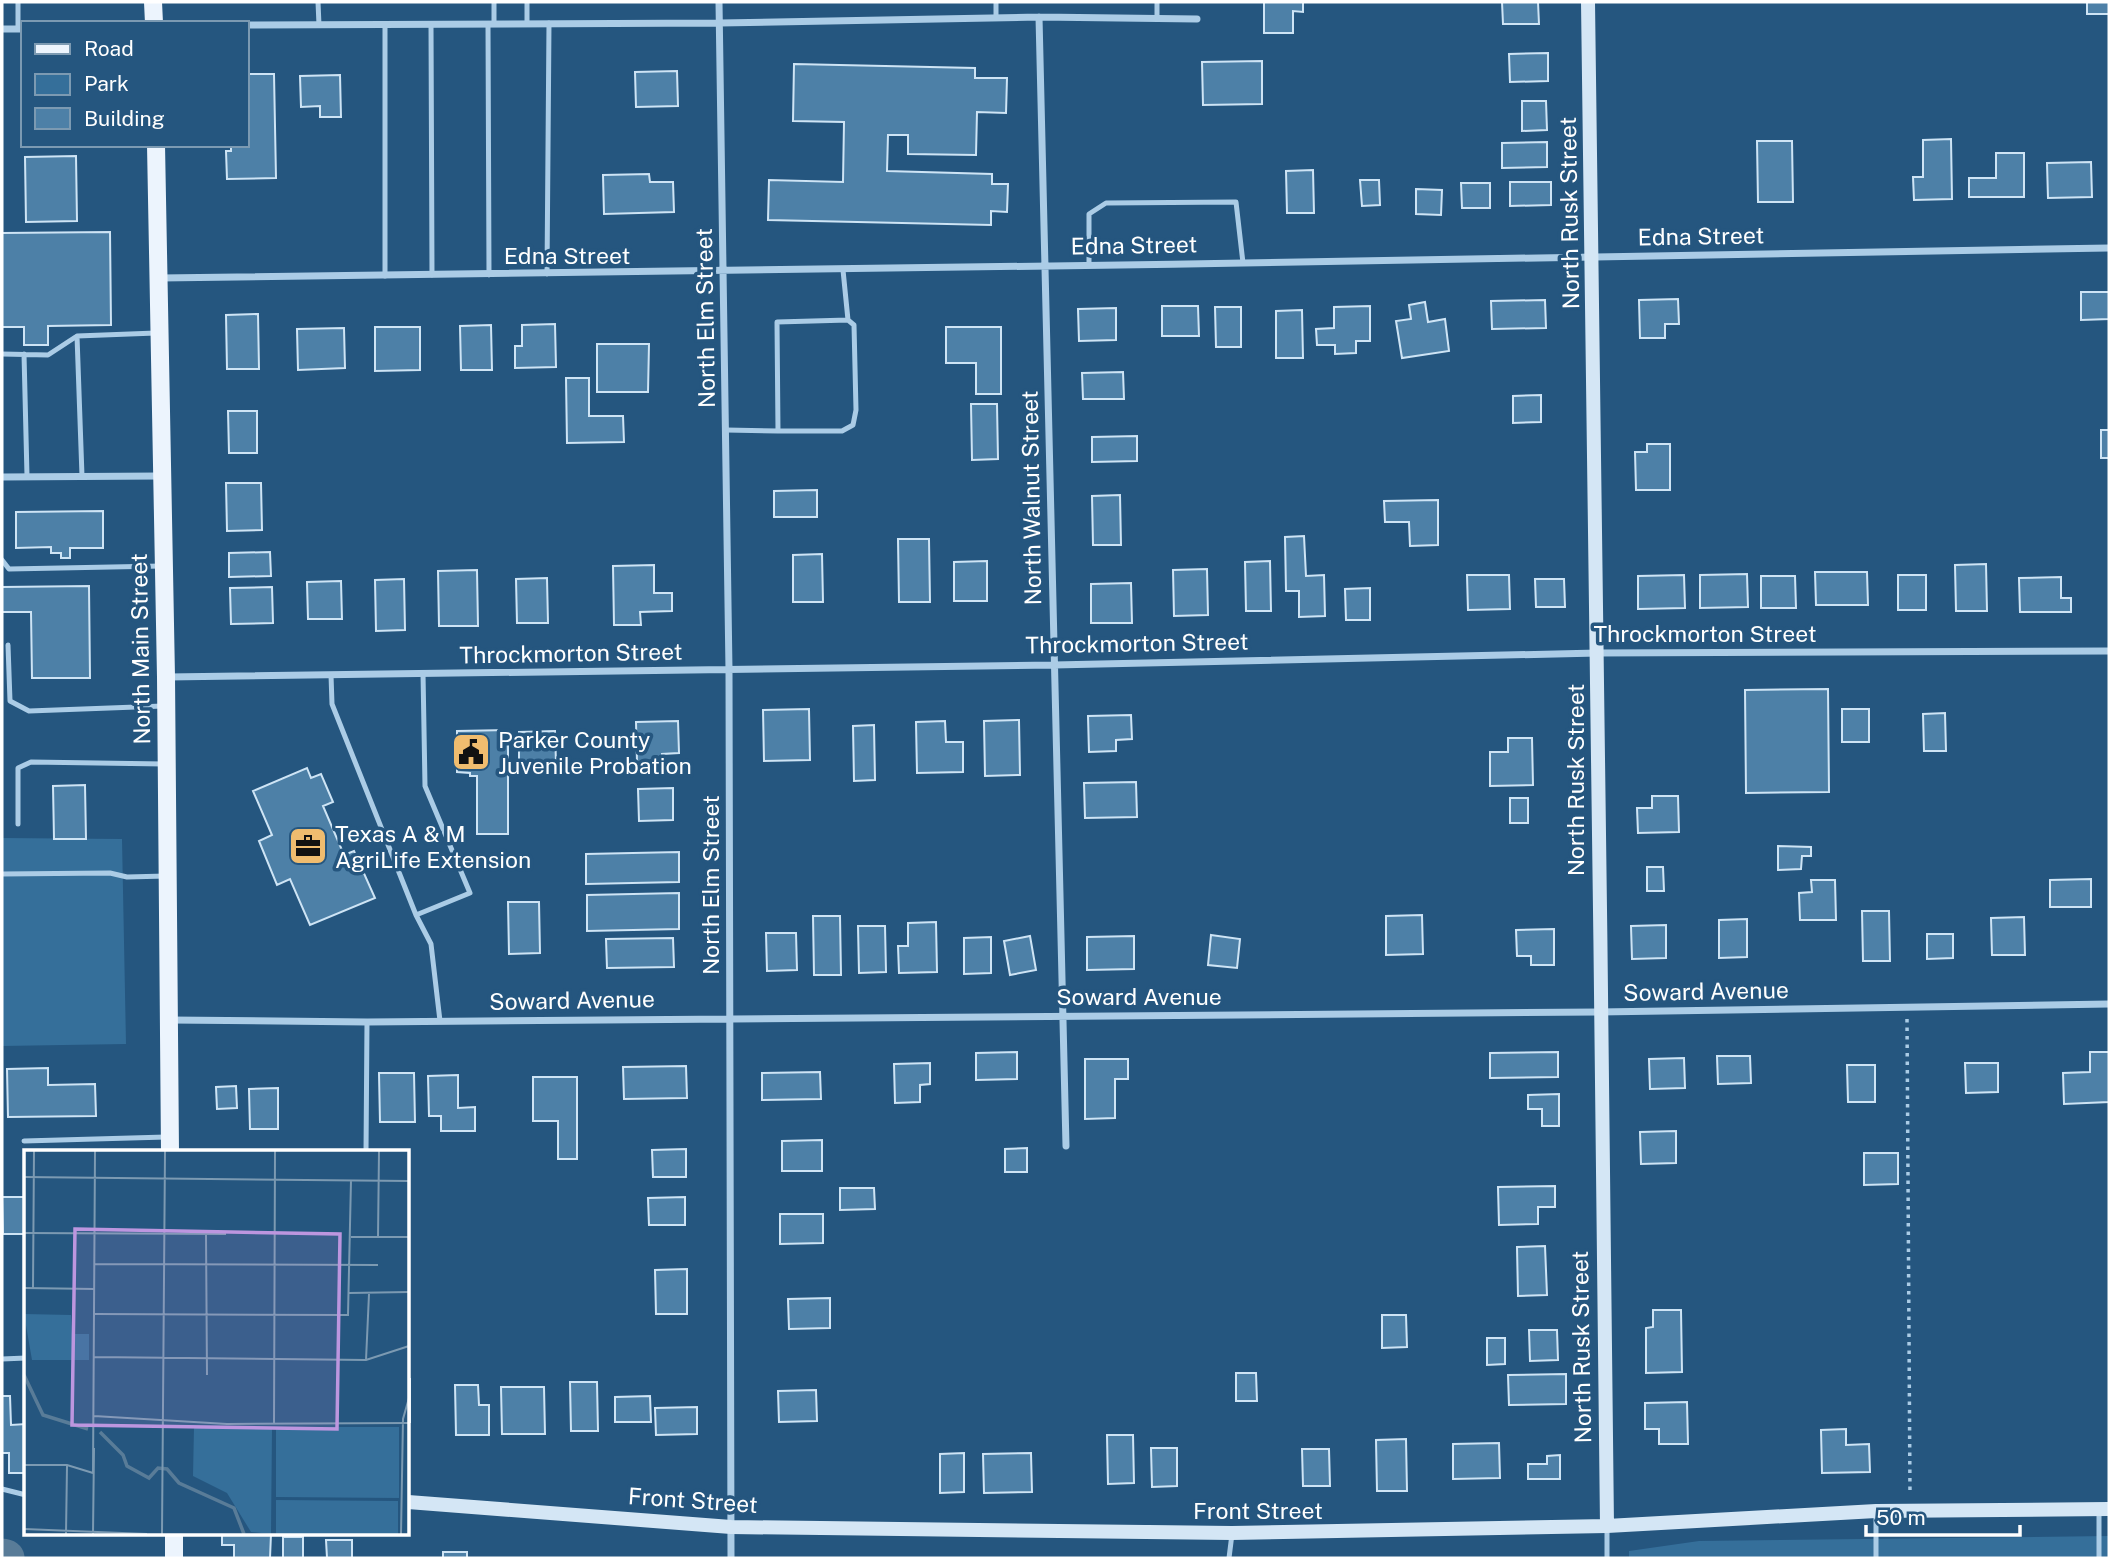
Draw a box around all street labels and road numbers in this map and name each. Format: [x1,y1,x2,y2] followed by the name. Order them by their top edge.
[1554,116,1584,310] street label: North Rusk Street
[1637,221,1765,251] street label: Edna Street
[690,228,720,408] street label: North Elm Street
[1070,230,1198,260] street label: Edna Street
[504,242,630,269] street label: Edna Street
[1016,390,1046,606] street label: North Walnut Street
[125,553,155,745] street label: North Main Street
[1593,620,1817,647] street label: Throckmorton Street
[1025,628,1249,658] street label: Throckmorton Street
[459,638,683,668] street label: Throckmorton Street
[1562,684,1589,876] street label: North Rusk Street
[697,795,724,975] street label: North Elm Street
[1623,976,1789,1006] street label: Soward Avenue
[1056,983,1222,1010] street label: Soward Avenue
[489,985,655,1015] street label: Soward Avenue
[1566,1250,1596,1444] street label: North Rusk Street
[627,1482,759,1518] street label: Front Street
[1193,1497,1323,1524] street label: Front Street

